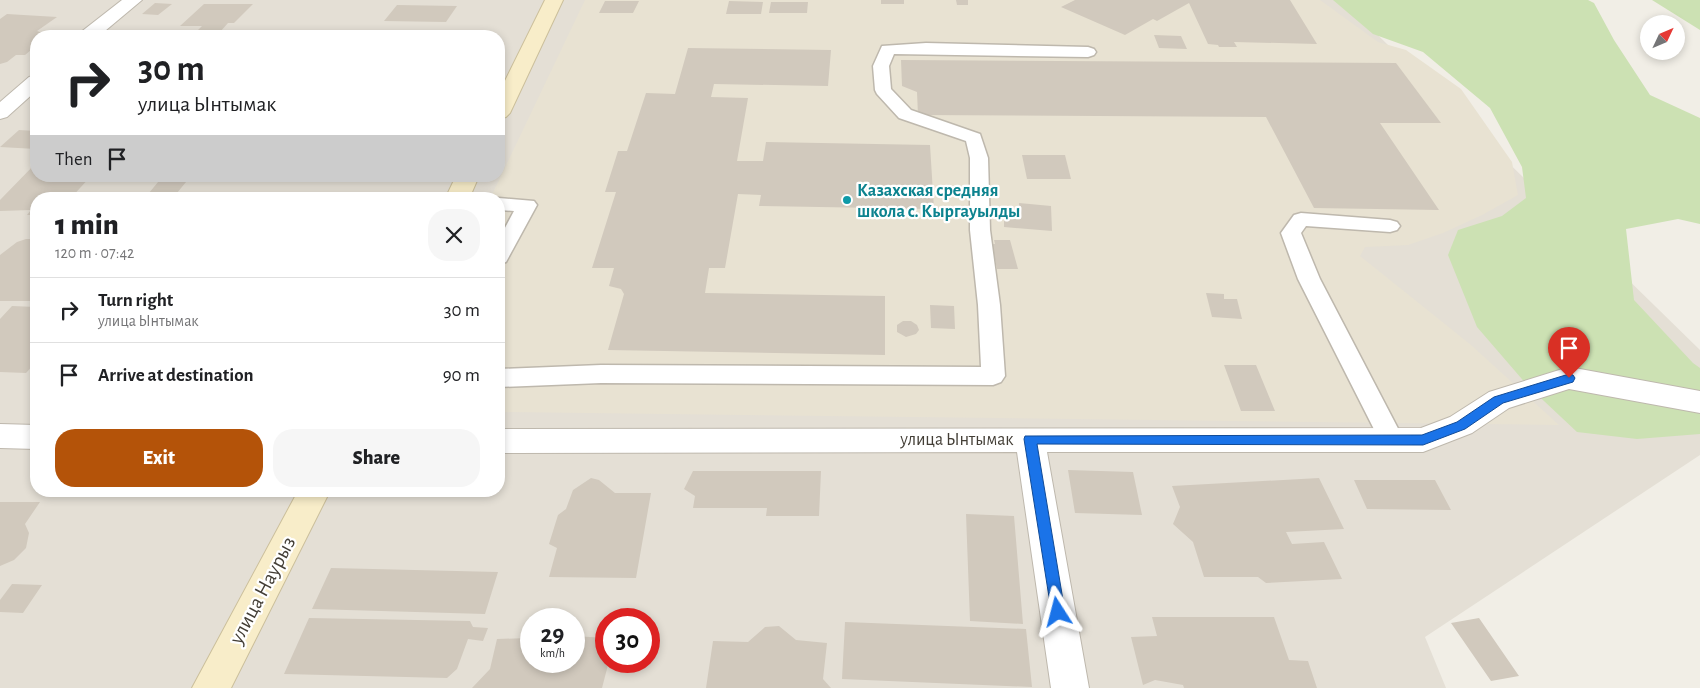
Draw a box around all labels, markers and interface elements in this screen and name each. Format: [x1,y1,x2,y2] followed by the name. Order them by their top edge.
[1640,15,1685,60] north arrow
[1640,15,1685,60] map controls
[55,50,120,115] icon: right
[138,52,205,87] text: 30 m
[138,93,276,115] text: улица Ынтымак
[103,145,131,173] icon: arrive
[55,150,93,169] text: Then
[857,182,1020,221] place label: Казахская средняя школа с. Кыргауылды
[841,194,853,206] marker: Казахская средняя школа с. Кыргауылды
[428,209,480,261] button: close
[55,210,119,240] text: 1 min
[55,245,134,261] text: 120 m · 07:42
[98,291,173,310] text: Turn right
[55,296,83,324] icon: right
[444,301,480,320] text: 30 m
[98,313,199,329] text: улица Ынтымак
[1548,327,1590,378] pin
[1555,334,1583,362] icon: arrive
[55,361,83,389] icon: arrive
[98,366,254,385] text: Arrive at destination
[443,366,480,385] text: 90 m
[55,429,263,487] button: Exit
[273,429,480,487] button: Share
[899,431,1014,449] street label: улица Ынтымак
[225,533,299,648] street label: улица Наурыз
[1031,585,1083,637] position arrow
[595,608,660,673] speed limit sign: 30
[541,622,564,647] text: 29
[540,647,565,659] text: km/h

